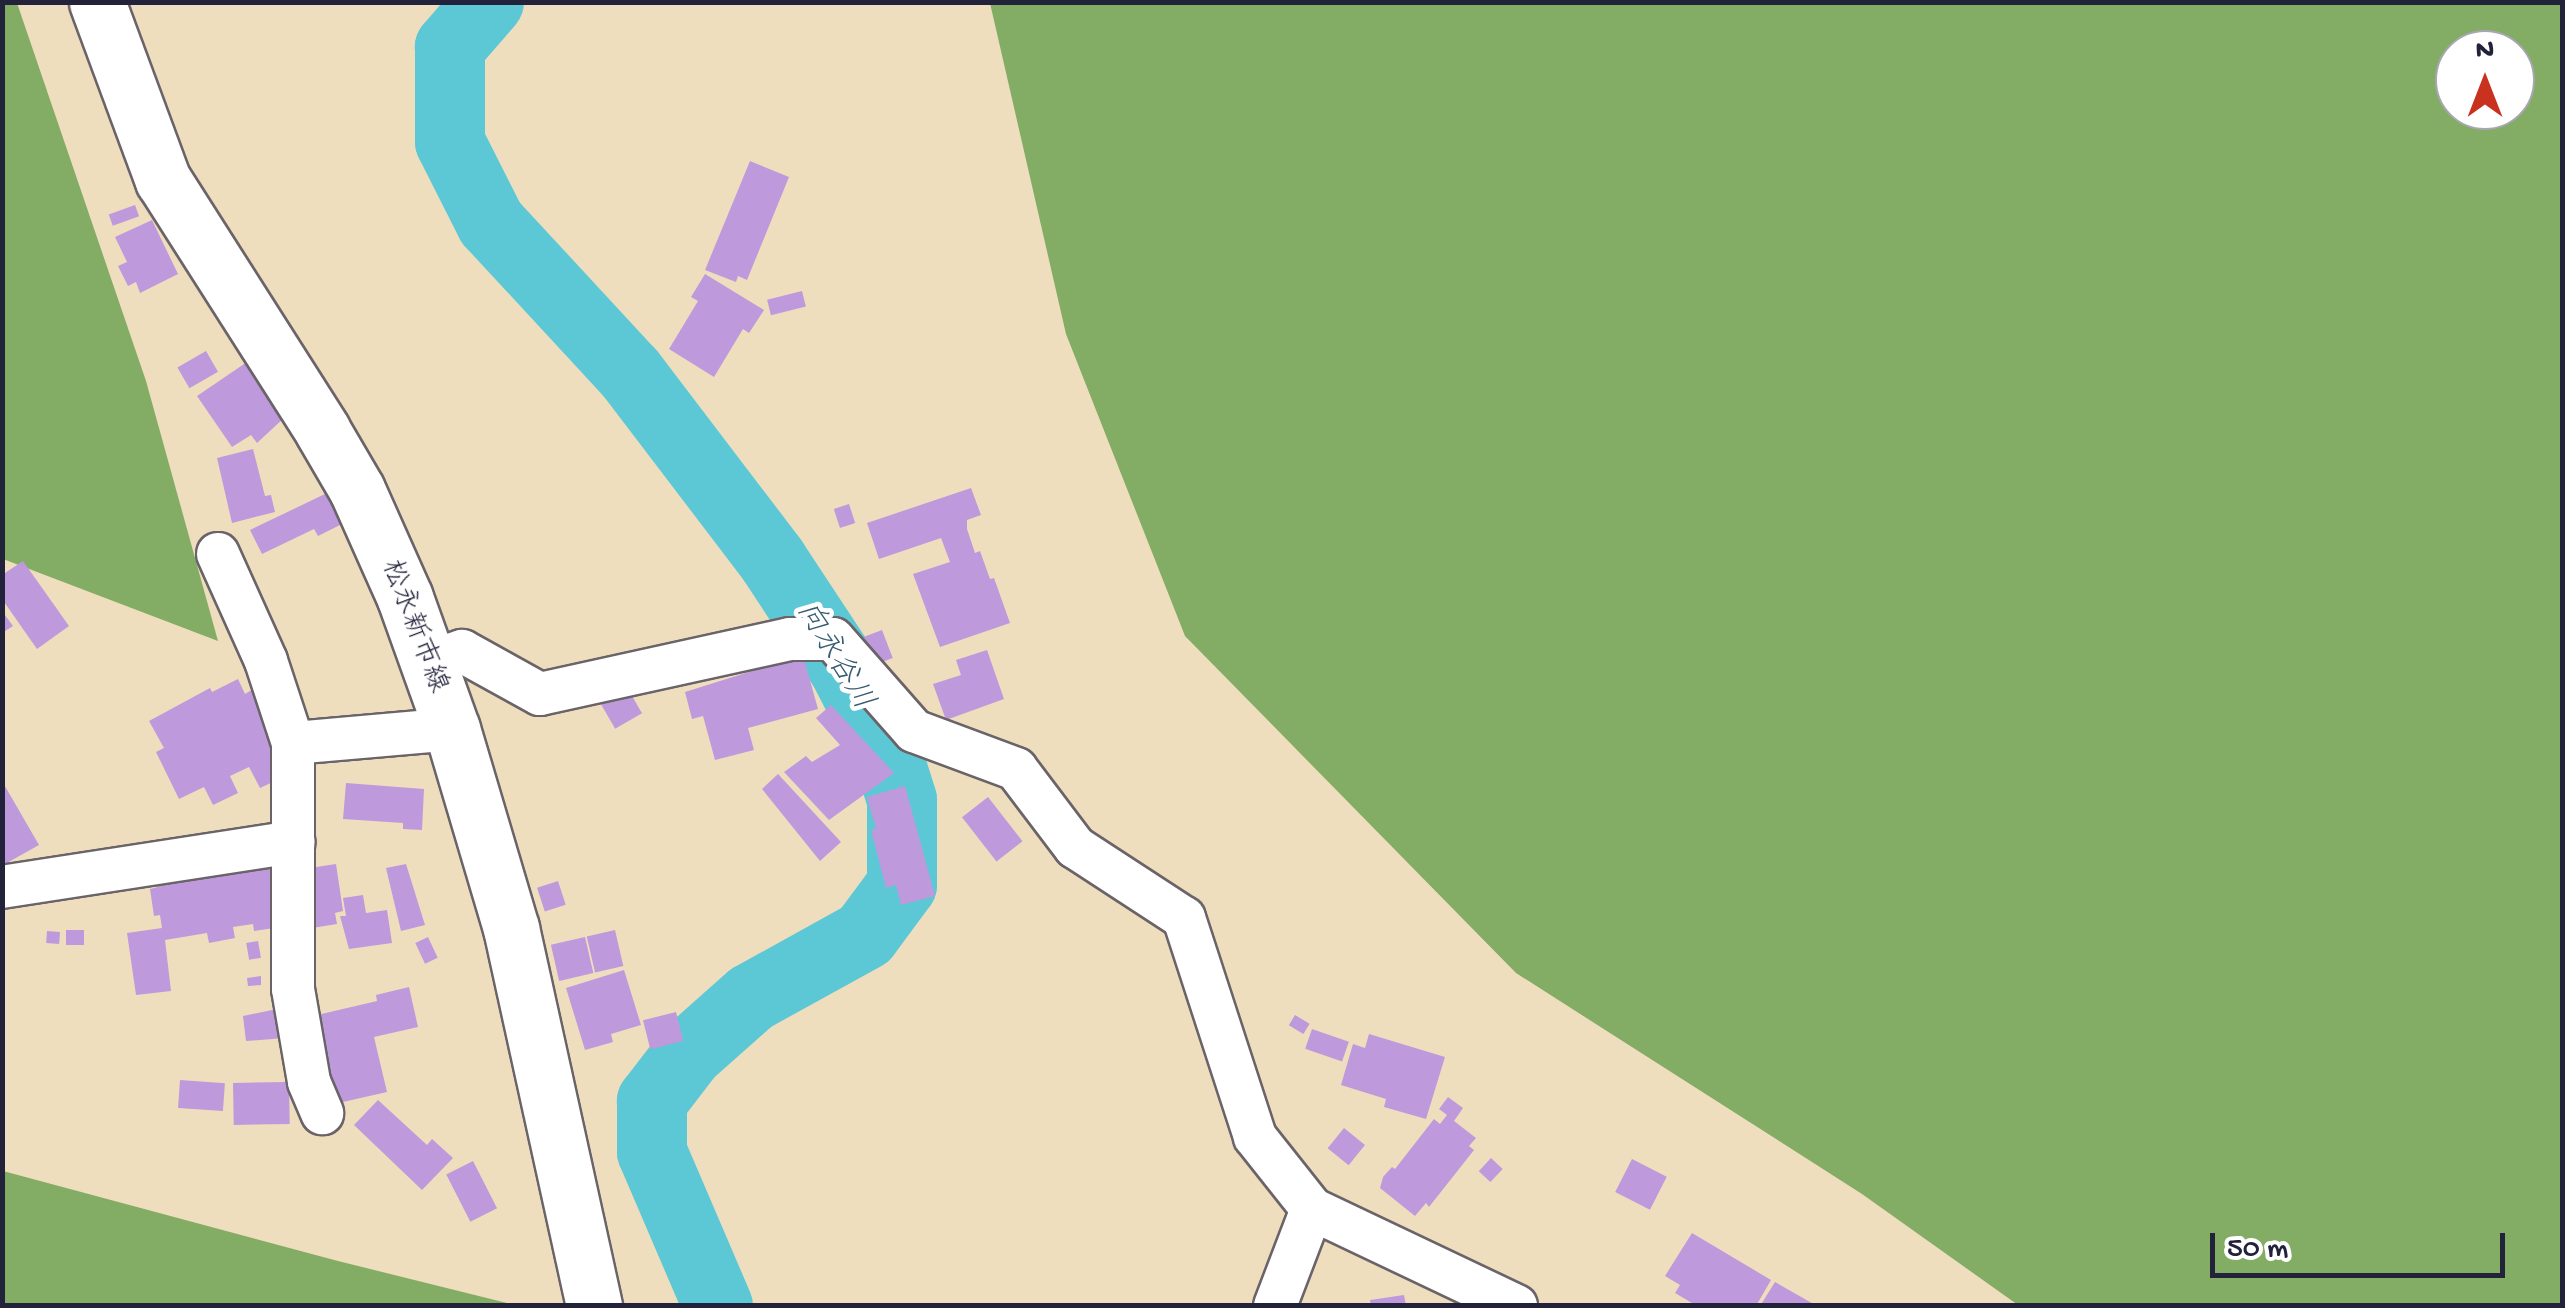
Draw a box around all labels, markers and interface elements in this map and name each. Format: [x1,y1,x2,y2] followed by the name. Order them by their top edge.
[2435,30,2535,130] north arrow
[2476,35,2494,68] text: N
[372,556,454,698] street label: 松永新市線
[787,596,879,718] water label: 向永谷川
[2215,1213,2510,1275] scale bar
[2227,1233,2288,1268] text: 50 m

